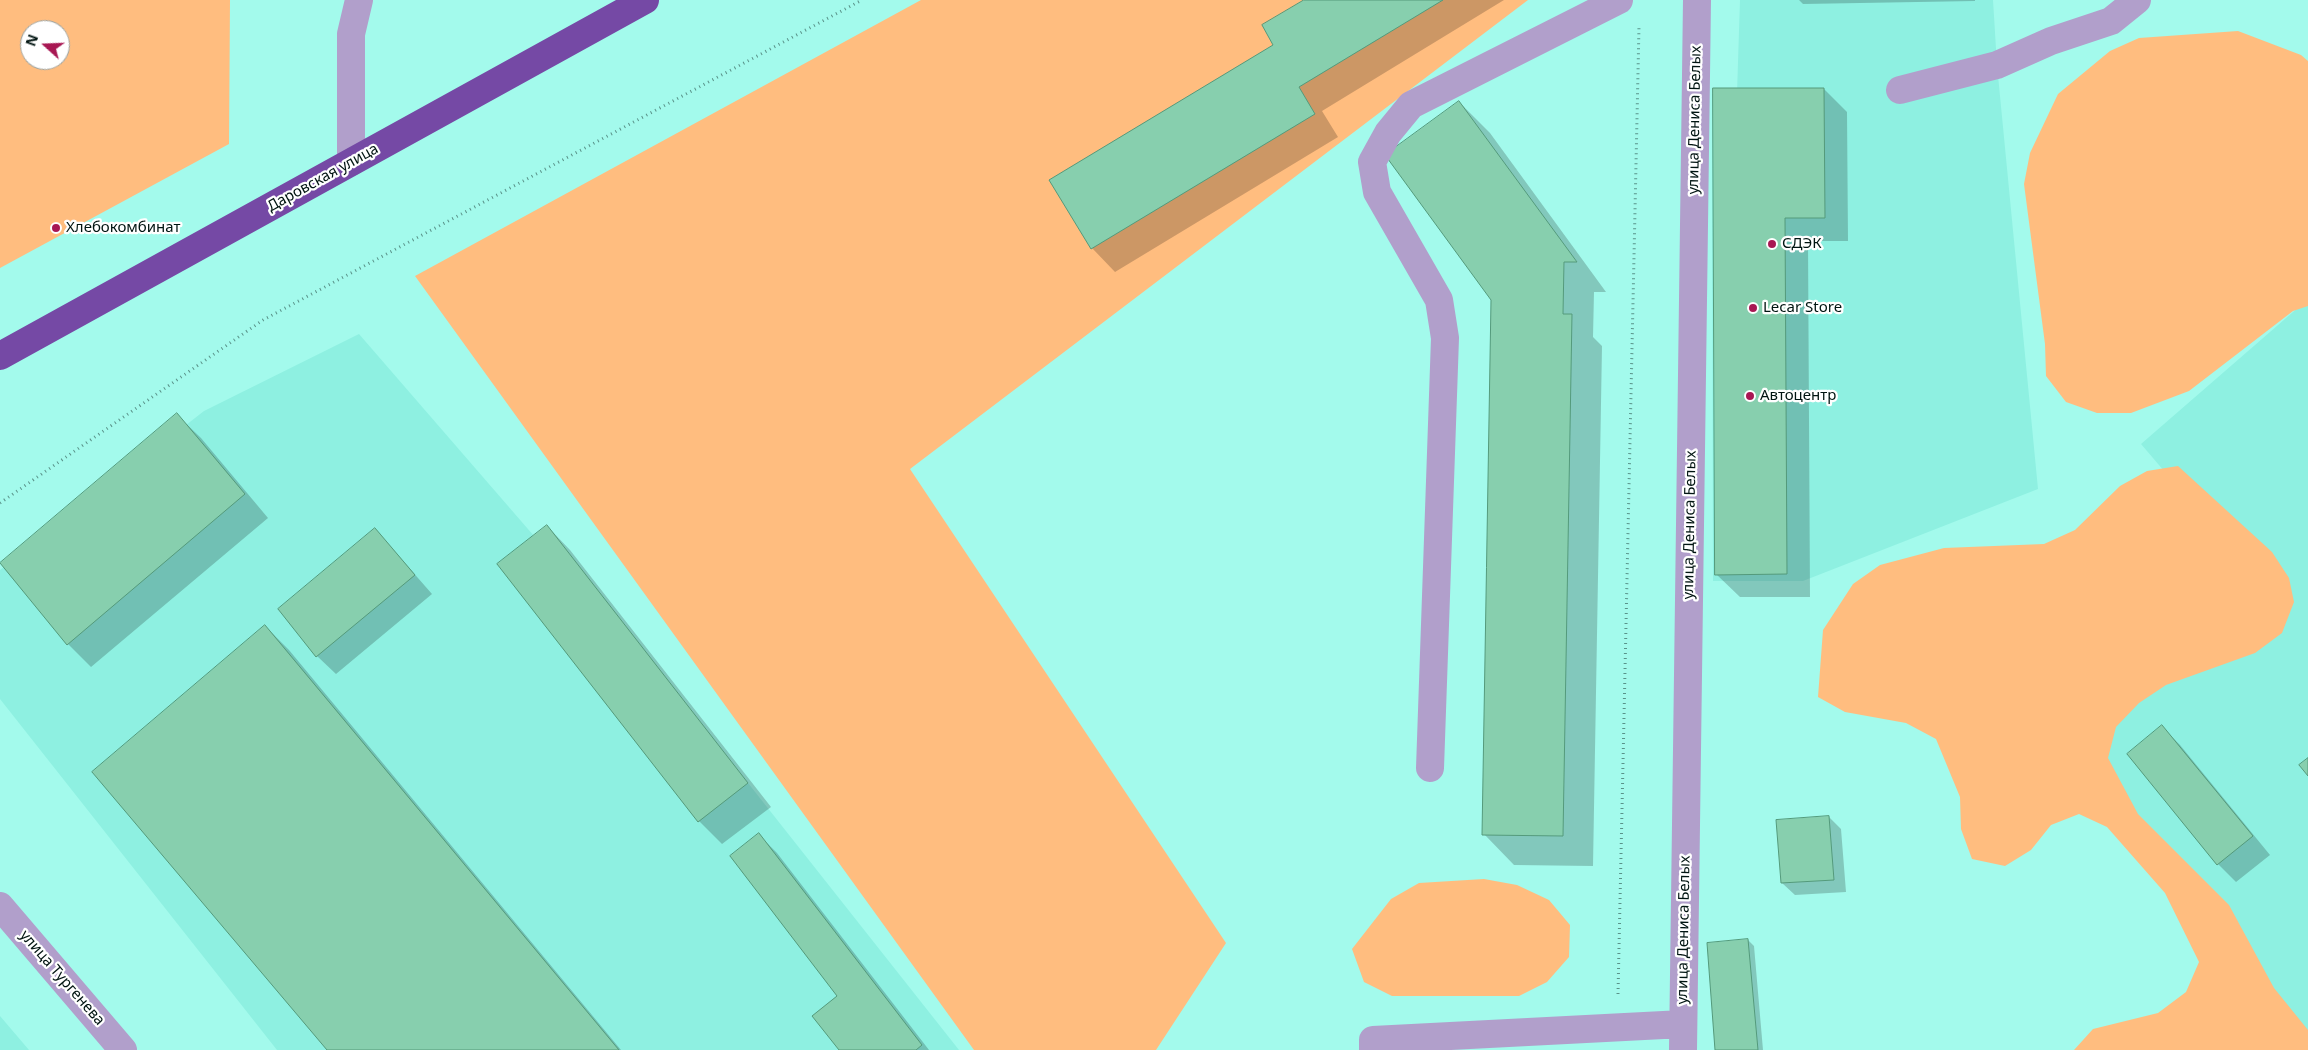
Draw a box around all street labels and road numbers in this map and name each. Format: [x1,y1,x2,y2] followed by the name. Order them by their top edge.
[1685,45,1705,195] street label: улица Дениса Белых
[264,140,382,216] street label: Даровская улица
[1680,450,1700,600] street label: улица Дениса Белых
[1674,855,1694,1005] street label: улица Дениса Белых
[16,927,108,1029] street label: улица Тургенева

